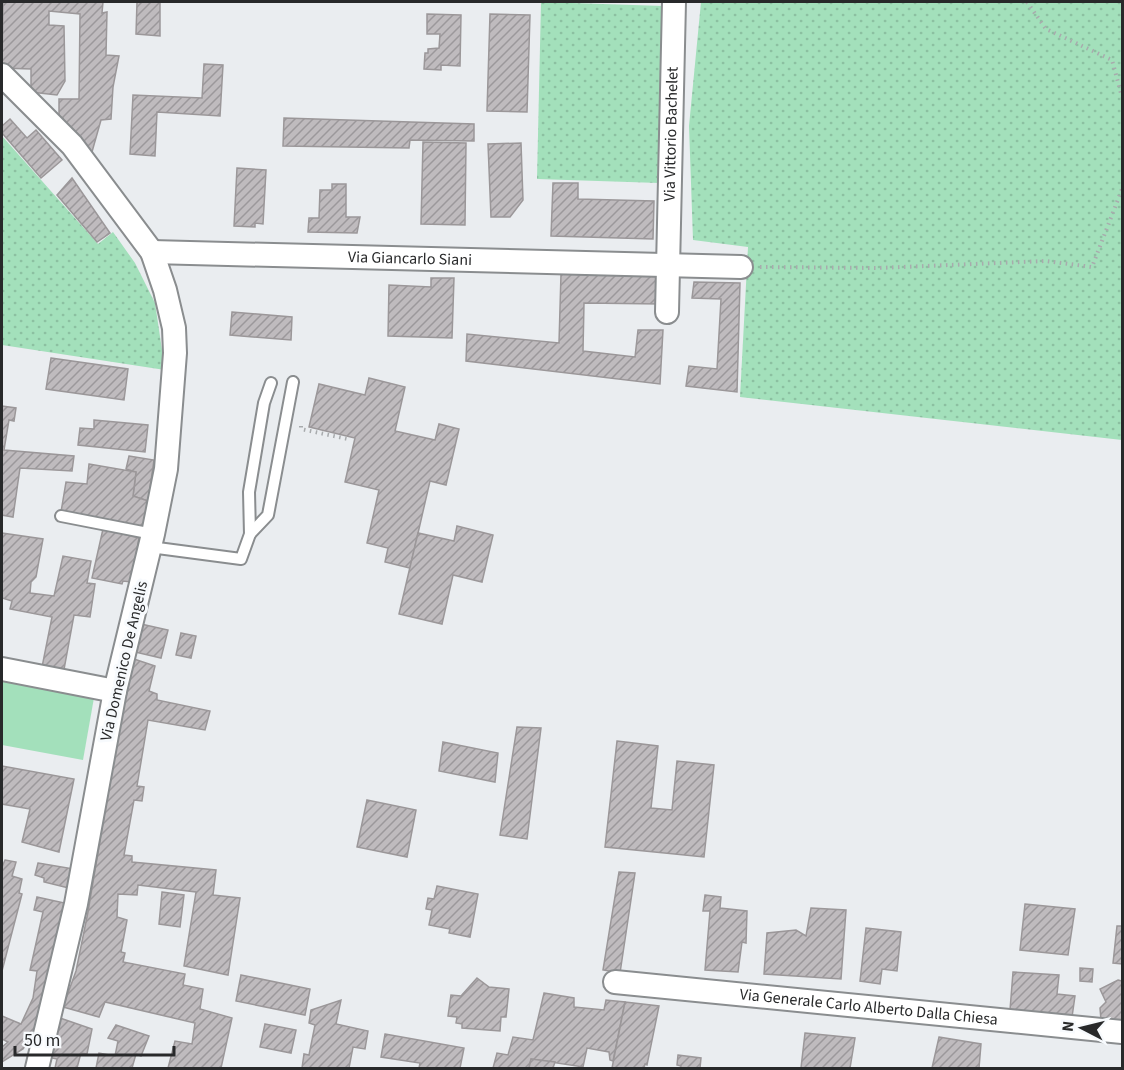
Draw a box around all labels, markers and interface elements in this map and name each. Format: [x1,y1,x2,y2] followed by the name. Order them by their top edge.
[658,66,684,202] street label: Via Vittorio Bachelet
[348,246,472,271] street label: Via Giancarlo Siani
[95,579,153,743] street label: Via Domenico De Angelis
[739,983,999,1031] street label: Via Generale Carlo Alberto Dalla Chiesa
[1052,998,1112,1058] north arrow
[15,1019,174,1057] scale bar
[1057,1020,1080,1033] text: N
[24,1028,60,1053] text: 50 m

